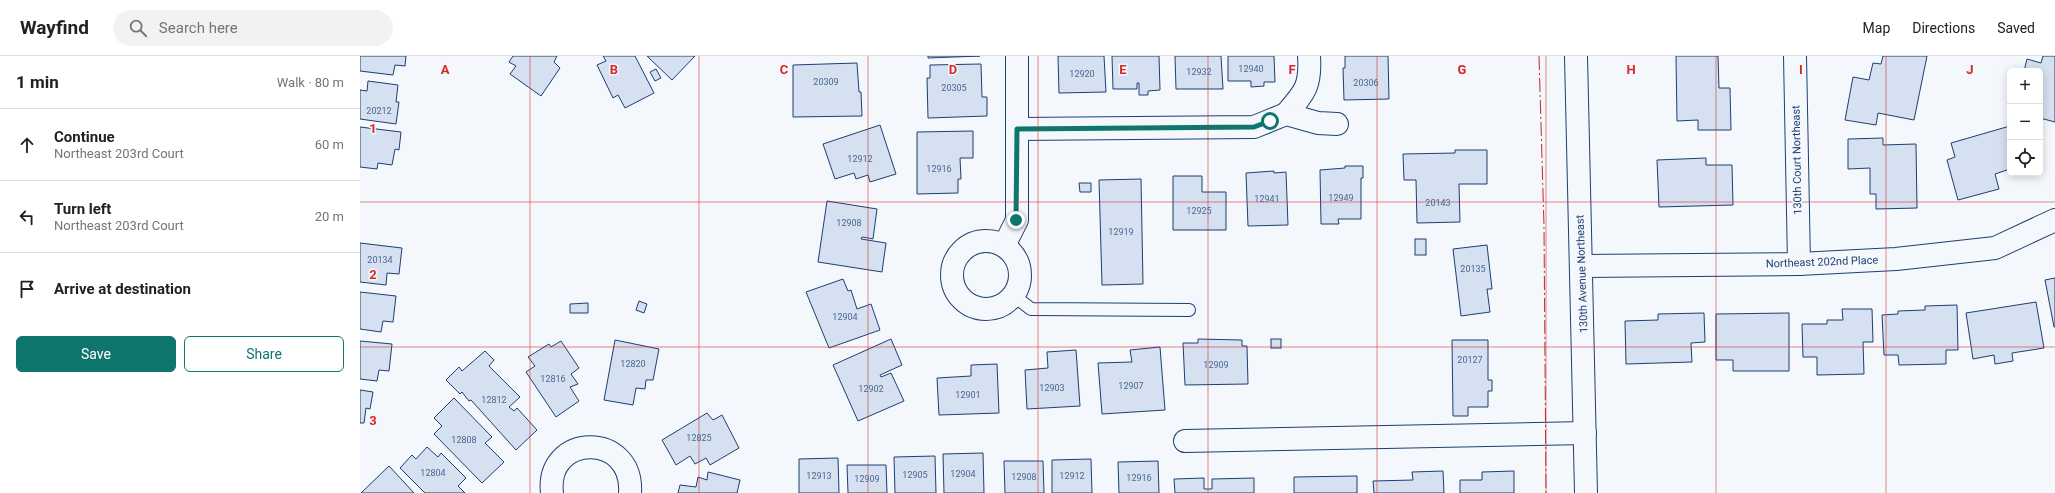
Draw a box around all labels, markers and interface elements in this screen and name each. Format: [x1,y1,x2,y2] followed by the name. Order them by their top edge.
[113,10,393,46] search box
[20,16,89,39] text: Wayfind
[127,17,149,39] icon: search
[159,19,238,37] text: Search here
[1863,20,1890,36] text: Map
[1912,20,1975,36] text: Directions
[1997,20,2035,36] text: Saved
[441,62,450,77] text: A
[610,62,618,77] text: B
[780,62,789,77] text: C
[949,62,957,77] text: D
[1119,62,1127,77] text: E
[1288,62,1296,77] text: F
[1458,62,1467,77] text: G
[1626,62,1636,77] text: H
[1799,62,1803,77] text: I
[1966,62,1974,77] text: J
[1238,64,1264,74] house number: 12940
[1186,67,1212,77] house number: 12932
[2007,68,2043,176] map controls
[2007,68,2043,104] button: +
[1069,69,1095,79] house number: 12920
[16,72,59,92] text: 1 min
[277,75,344,90] text: Walk · 80 m
[813,77,839,87] house number: 20309
[1353,78,1379,88] house number: 20306
[941,83,967,93] house number: 20305
[2007,104,2043,140] button: −
[1790,105,1804,215] street label: 130th Court Northeast
[366,106,392,116] house number: 20212
[1261,112,1279,130] route start
[369,121,377,136] text: 1
[54,128,115,146] text: Continue
[16,134,38,156] icon: ahead
[315,137,344,152] text: 60 m
[2007,140,2043,176] button: locate
[54,146,184,161] text: Northeast 203rd Court
[847,154,873,164] house number: 12912
[926,164,952,174] house number: 12916
[1328,193,1354,203] house number: 12949
[1254,194,1280,204] house number: 12941
[1425,198,1451,208] house number: 20143
[54,200,111,218] text: Turn left
[16,206,38,228] icon: left
[1186,206,1212,216] house number: 12925
[315,209,344,224] text: 20 m
[1007,211,1025,229] route end
[1573,214,1591,333] street label: 130th Avenue Northeast
[54,218,184,233] text: Northeast 203rd Court
[836,218,862,228] house number: 12908
[1108,227,1134,237] house number: 12919
[1766,254,1879,270] street label: Northeast 202nd Place
[367,255,393,265] house number: 20134
[1460,264,1486,274] house number: 20135
[369,267,377,282] text: 2
[16,278,38,300] icon: arrive
[54,280,191,298] text: Arrive at destination
[832,312,858,322] house number: 12904
[16,336,176,372] button: Save
[184,336,344,372] button: Share
[1457,355,1483,365] house number: 20127
[620,359,646,369] house number: 12820
[1203,360,1229,370] house number: 12909
[540,374,566,384] house number: 12816
[1118,381,1144,391] house number: 12907
[1039,383,1065,393] house number: 12903
[858,384,884,394] house number: 12902
[955,390,981,400] house number: 12901
[481,395,507,405] house number: 12812
[369,413,377,428] text: 3
[686,433,712,443] house number: 12825
[451,435,477,445] house number: 12808
[420,468,446,478] house number: 12804
[950,469,976,479] house number: 12904
[902,470,928,480] house number: 12905
[806,471,832,481] house number: 12913
[1059,471,1085,481] house number: 12912
[1011,472,1037,482] house number: 12908
[1126,473,1152,483] house number: 12916
[854,474,880,484] house number: 12909

